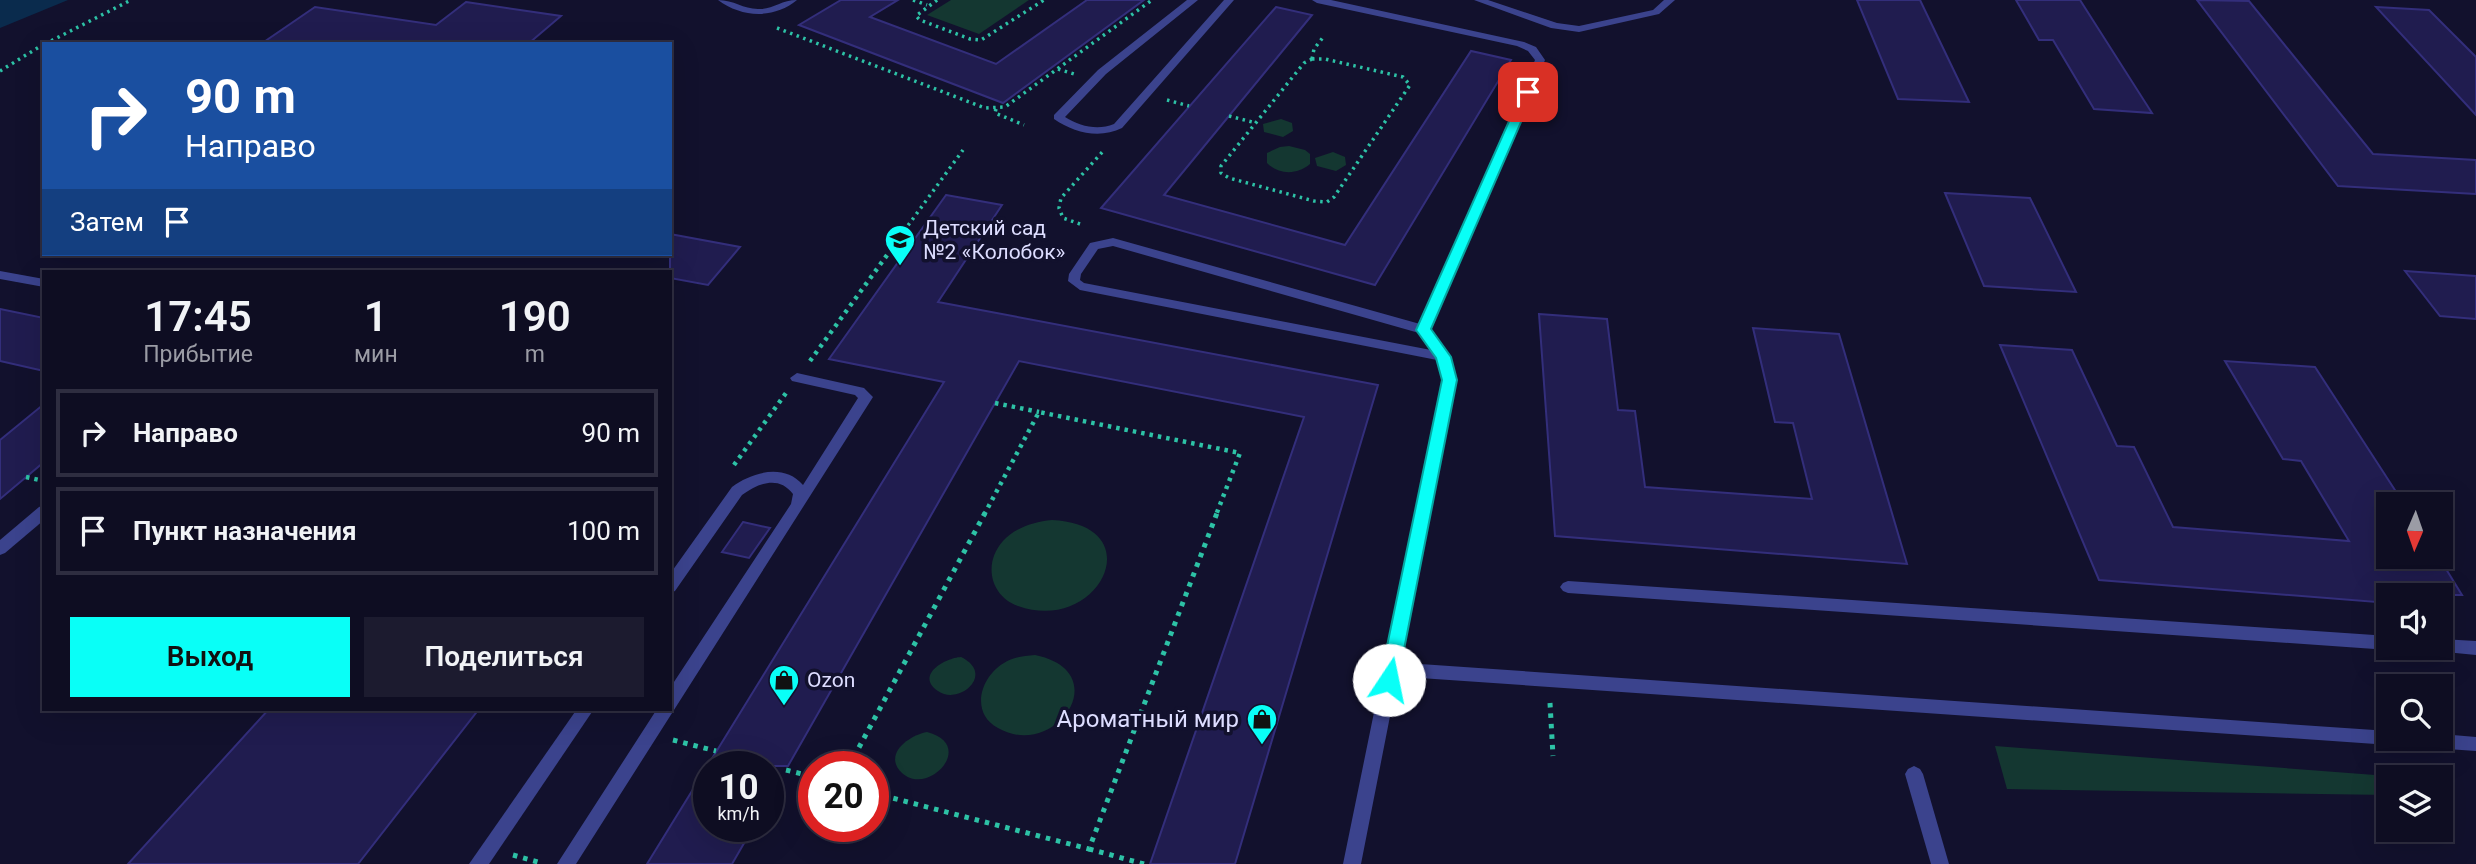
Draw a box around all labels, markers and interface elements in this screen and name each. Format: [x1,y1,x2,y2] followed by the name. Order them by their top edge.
[1498,62,1558,122] pin
[185,68,296,125] text: 90 m
[70,70,161,161] icon: right
[1509,73,1547,111] icon: arrive
[185,127,316,165] text: Направо
[158,203,196,241] icon: arrive
[70,207,144,237] text: Затем
[923,216,1066,264] place label: Детский сад №2 «Колобок»
[883,223,917,267] school or university icon: Детский сад №2 «Колобок»
[144,292,252,341] text: 17:45
[364,292,388,341] text: 1
[499,292,571,341] text: 190
[143,341,253,368] text: Прибытие
[354,341,398,368] text: мин
[525,341,545,368] text: m
[74,414,112,452] icon: right
[133,418,238,448] text: Направо
[582,418,640,448] text: 90 m
[2376,492,2454,569] north arrow
[2376,492,2453,842] map controls
[74,512,112,550] icon: arrive
[133,516,357,546] text: Пункт назначения
[567,516,640,546] text: 100 m
[2376,583,2453,660] button: sound
[70,617,350,697] button: Выход
[364,617,644,697] button: Поделиться
[1352,643,1426,717] position arrow
[767,663,801,707] shop icon: Ozon
[807,668,855,692] place label: Ozon
[2376,674,2453,751] button: search
[1245,702,1279,746] shop icon: Ароматный мир
[1057,705,1239,733] place label: Ароматный мир
[798,751,889,842] speed limit sign: 20
[2376,765,2453,842] button: layers
[718,767,759,808] text: 10
[717,803,760,824] text: km/h

